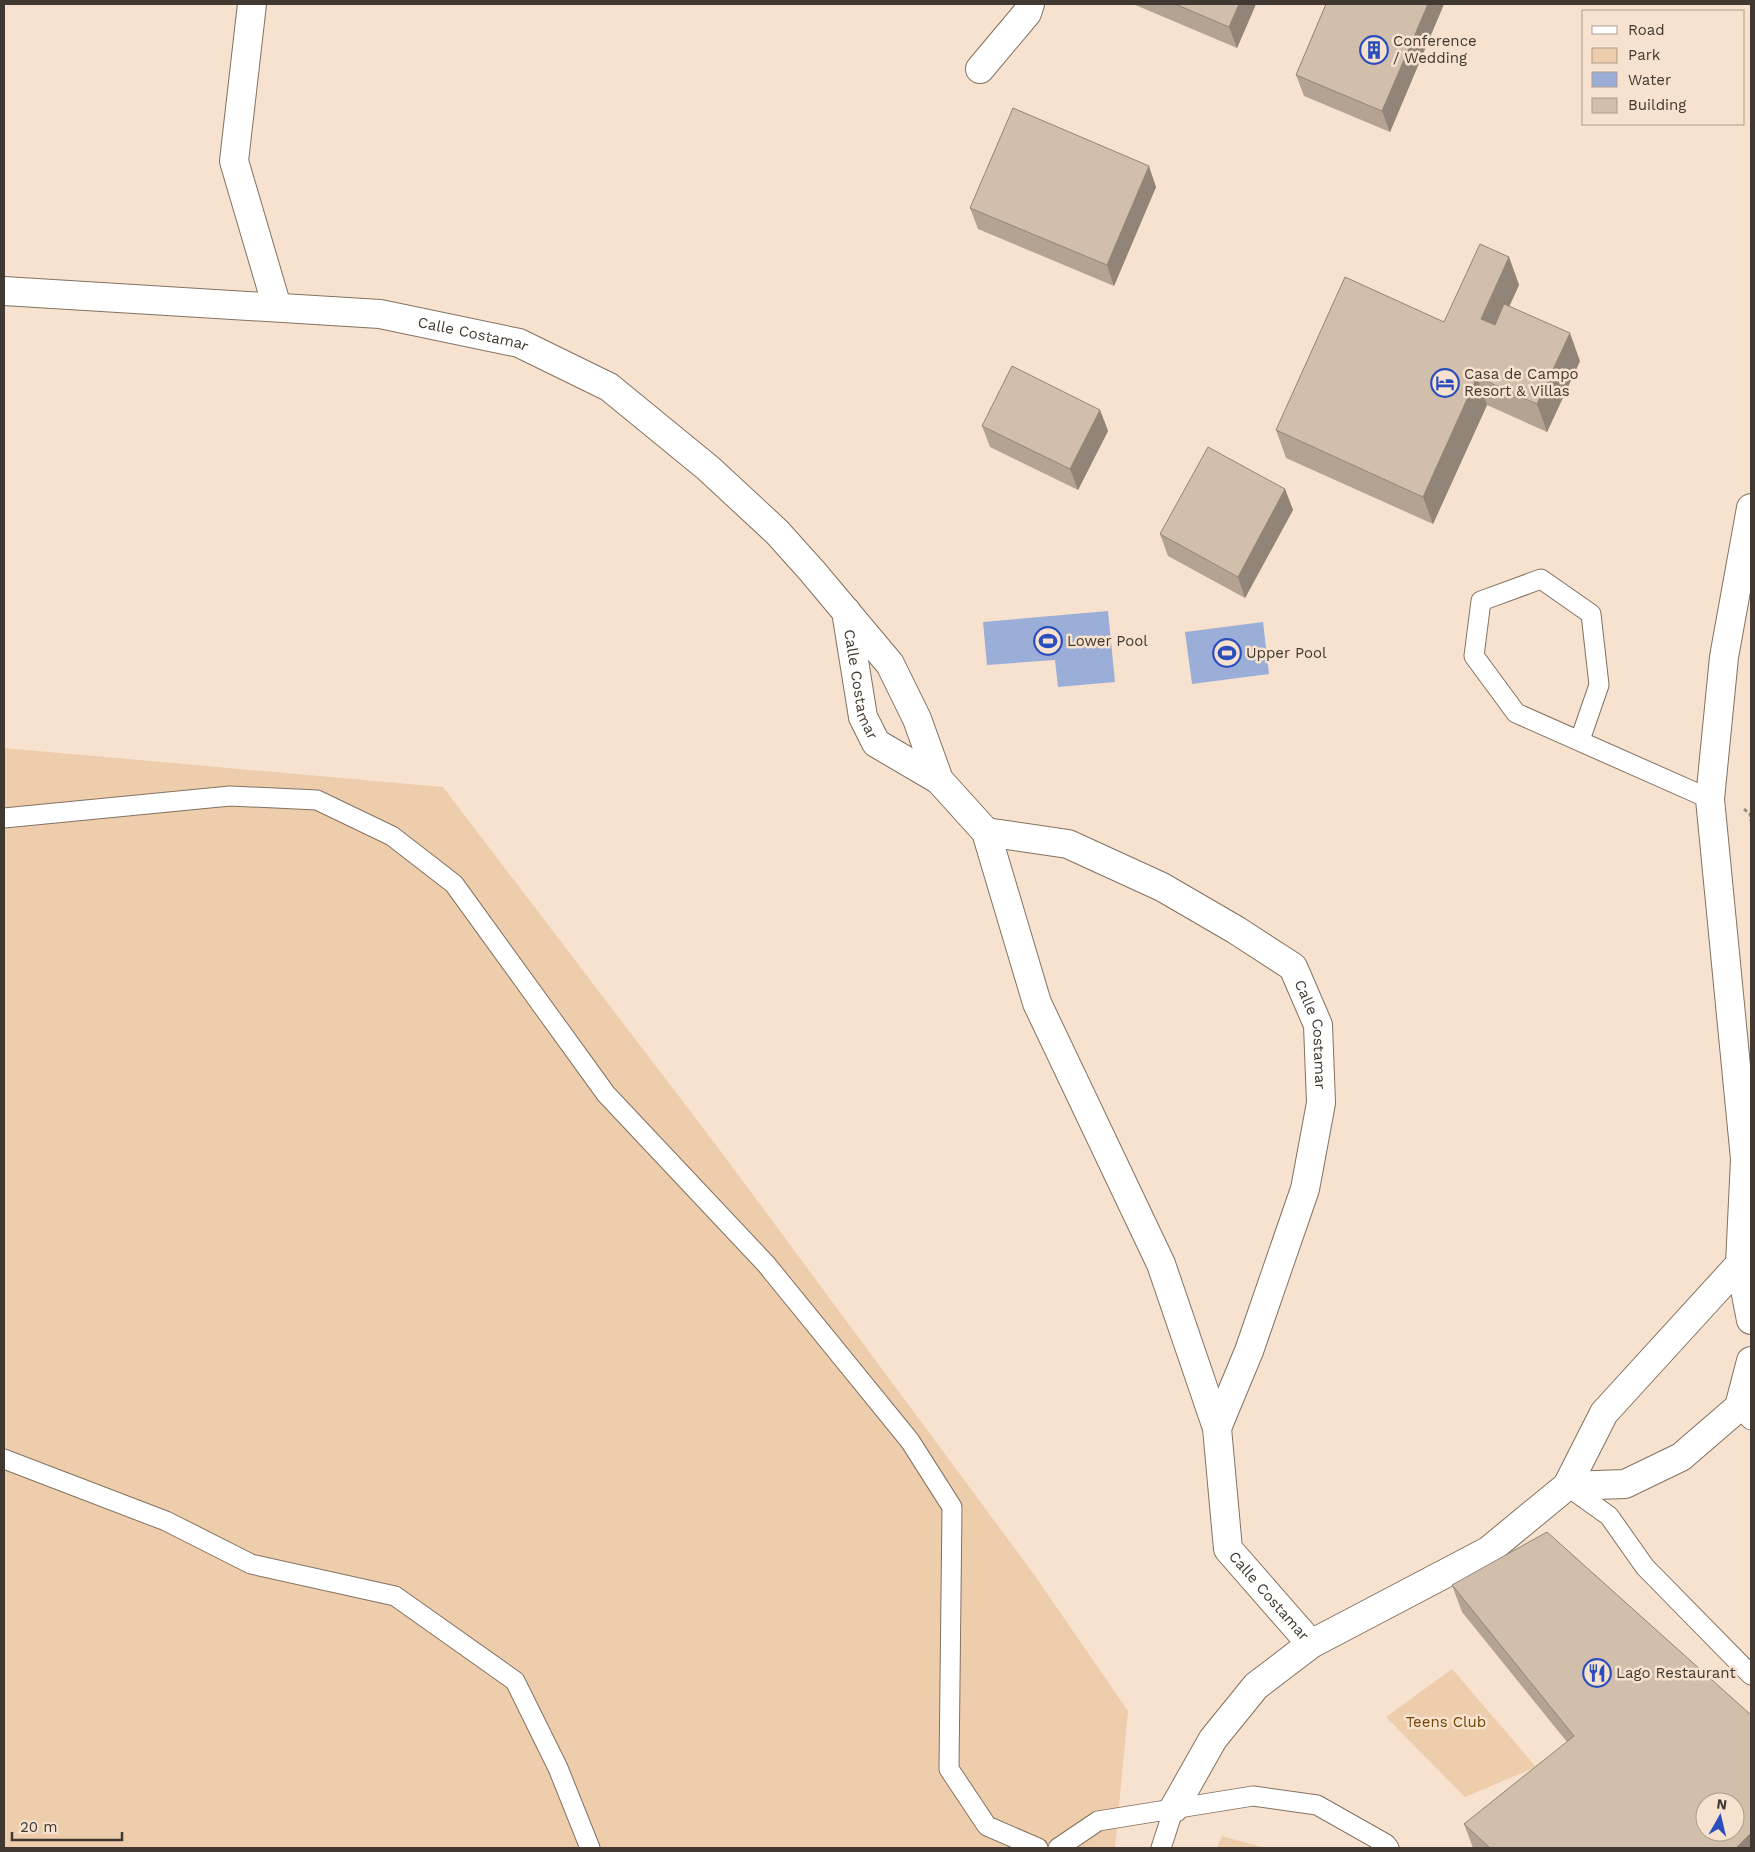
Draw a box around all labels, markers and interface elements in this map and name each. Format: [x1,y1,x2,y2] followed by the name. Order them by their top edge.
[1582,10,1745,125] legend
[1628,21,1665,39] text: Road
[1393,32,1477,67] place label: Conference / Wedding
[1359,35,1389,65] building icon: Conference / Wedding
[1628,46,1661,64] text: Park
[1628,71,1671,89] text: Water
[1628,96,1686,114] text: Building
[416,313,532,355] street label: Calle Costamar
[1464,365,1579,400] place label: Casa de Campo Resort & Villas
[1430,368,1460,398] hotel icon: Casa de Campo Resort & Villas
[1033,626,1063,656] sports icon: Lower Pool
[840,628,882,742] street label: Calle Costamar
[1067,632,1148,650] place label: Lower Pool
[1212,638,1242,668] sports icon: Upper Pool
[1246,644,1327,662] place label: Upper Pool
[1291,977,1329,1090] street label: Calle Costamar
[1225,1548,1313,1644] street label: Calle Costamar
[1582,1658,1612,1688] restaurant icon: Lago Restaurant
[1616,1664,1736,1682] place label: Lago Restaurant
[1406,1713,1486,1731] park label: Teens Club
[1695,1792,1745,1842] north arrow
[1716,1795,1728,1813] text: N
[12,1810,122,1842] scale bar
[20,1818,58,1836] text: 20 m

